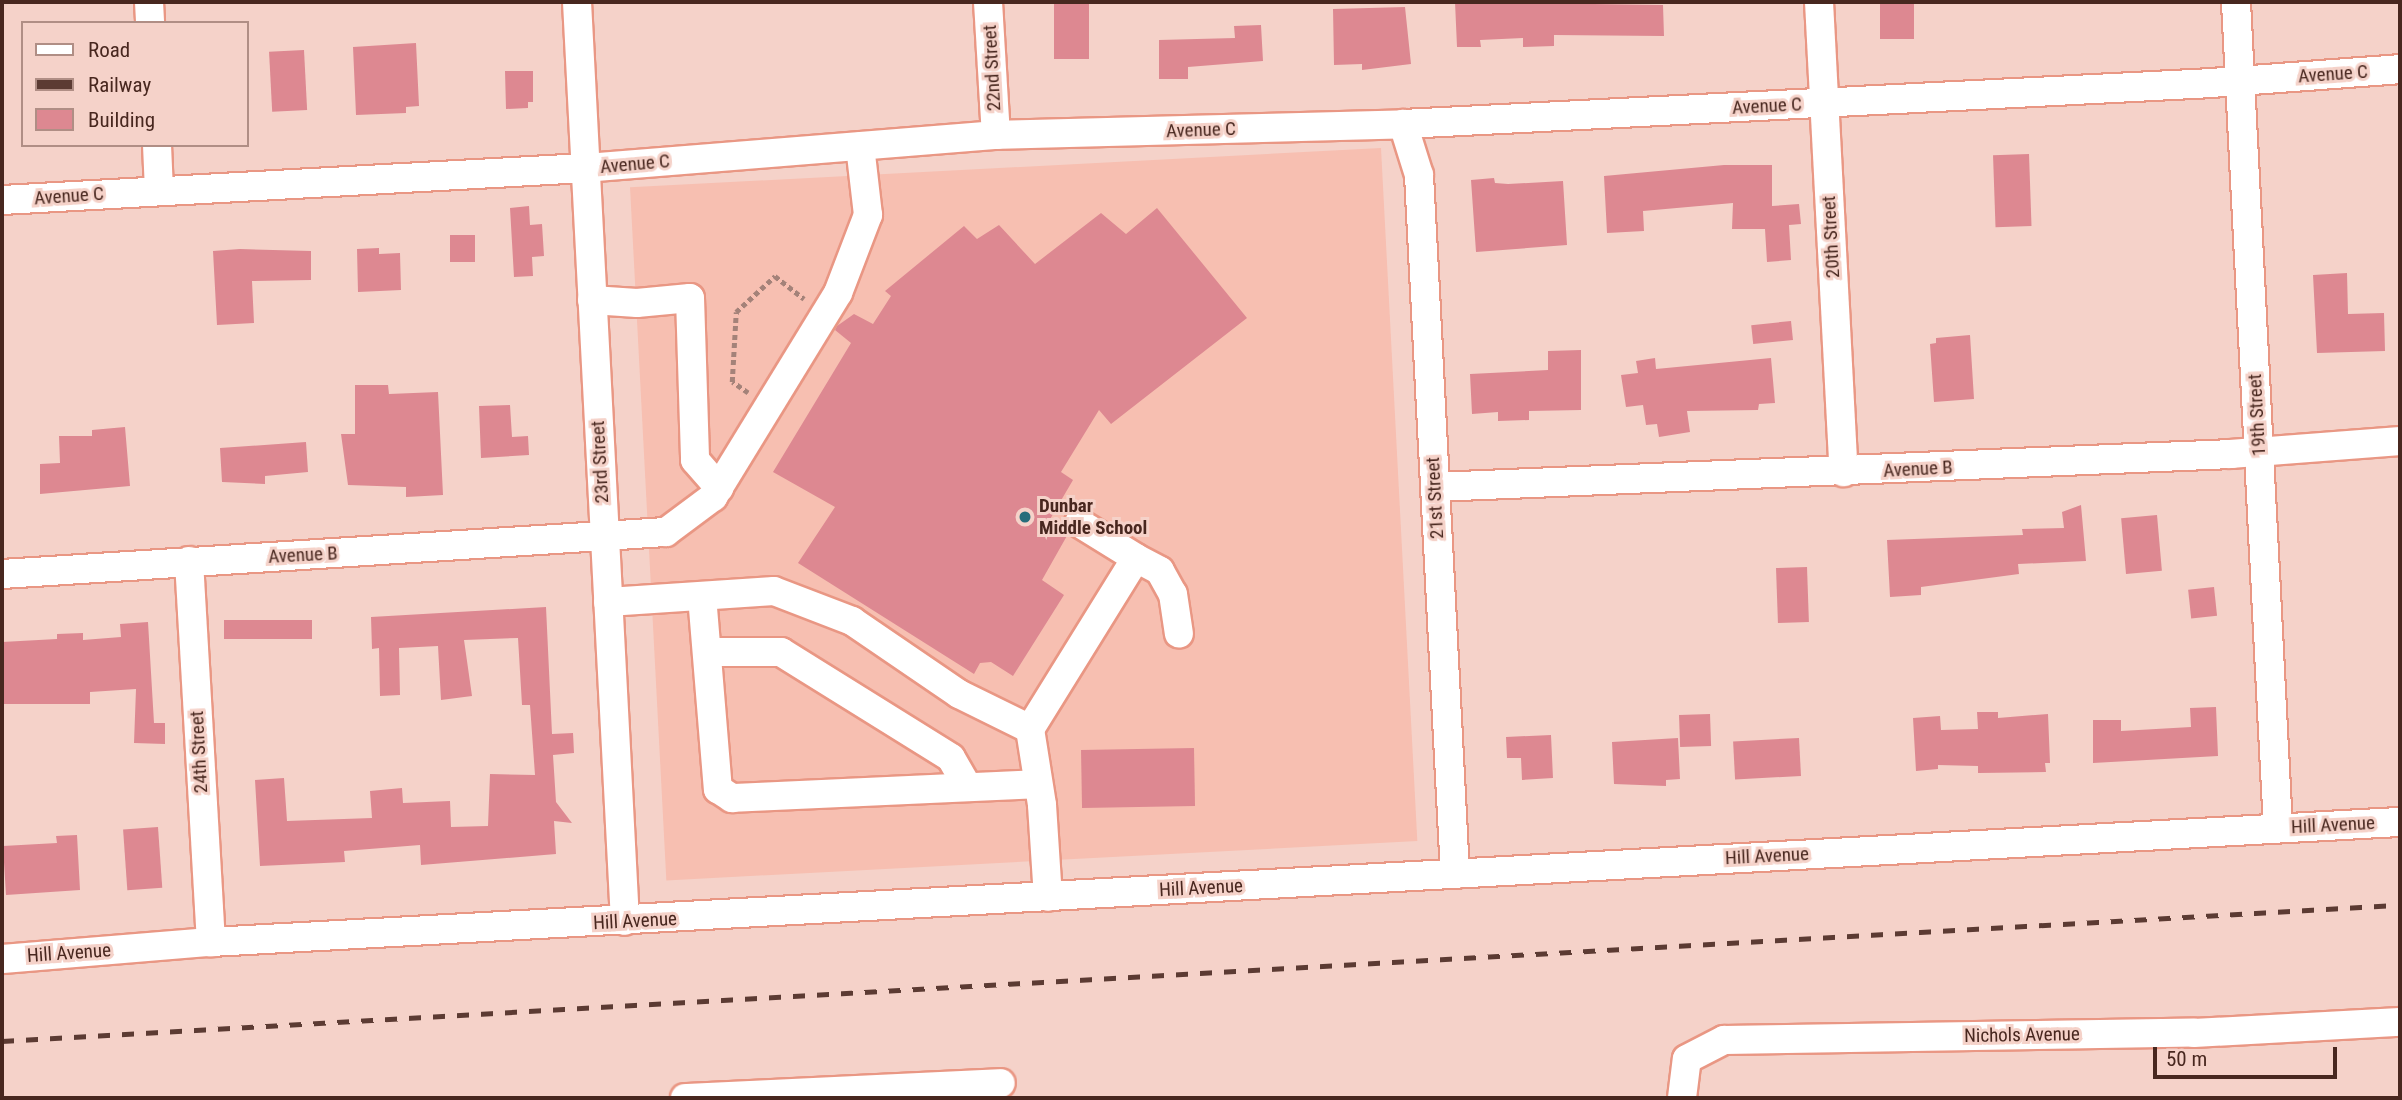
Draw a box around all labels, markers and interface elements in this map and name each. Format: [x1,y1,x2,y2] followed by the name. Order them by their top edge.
[21,21,248,147] legend
[978,24,1006,112] street label: 22nd Street
[88,38,130,62] text: Road
[2297,60,2369,88] street label: Avenue C
[88,73,151,97] text: Railway
[1732,93,1802,119] street label: Avenue C
[88,108,155,132] text: Building
[1166,117,1236,143] street label: Avenue C
[599,150,671,178] street label: Avenue C
[33,182,105,210] street label: Avenue C
[1817,195,1845,279] street label: 20th Street
[2243,373,2271,457] street label: 19th Street
[586,420,614,504] street label: 23rd Street
[1421,456,1449,540] street label: 21st Street
[1883,456,1953,482] street label: Avenue B
[1039,495,1147,539] place label: Dunbar Middle School
[1017,509,1033,525] marker: Dunbar Middle School
[268,542,338,568] street label: Avenue B
[185,710,213,794] street label: 24th Street
[2290,811,2376,839] street label: Hill Avenue
[1724,842,1810,870] street label: Hill Avenue
[1158,874,1244,902] street label: Hill Avenue
[592,907,678,935] street label: Hill Avenue
[26,939,112,967] street label: Hill Avenue
[1964,1023,2080,1047] street label: Nichols Avenue
[2157,1034,2341,1078] scale bar
[2166,1047,2207,1071] text: 50 m

